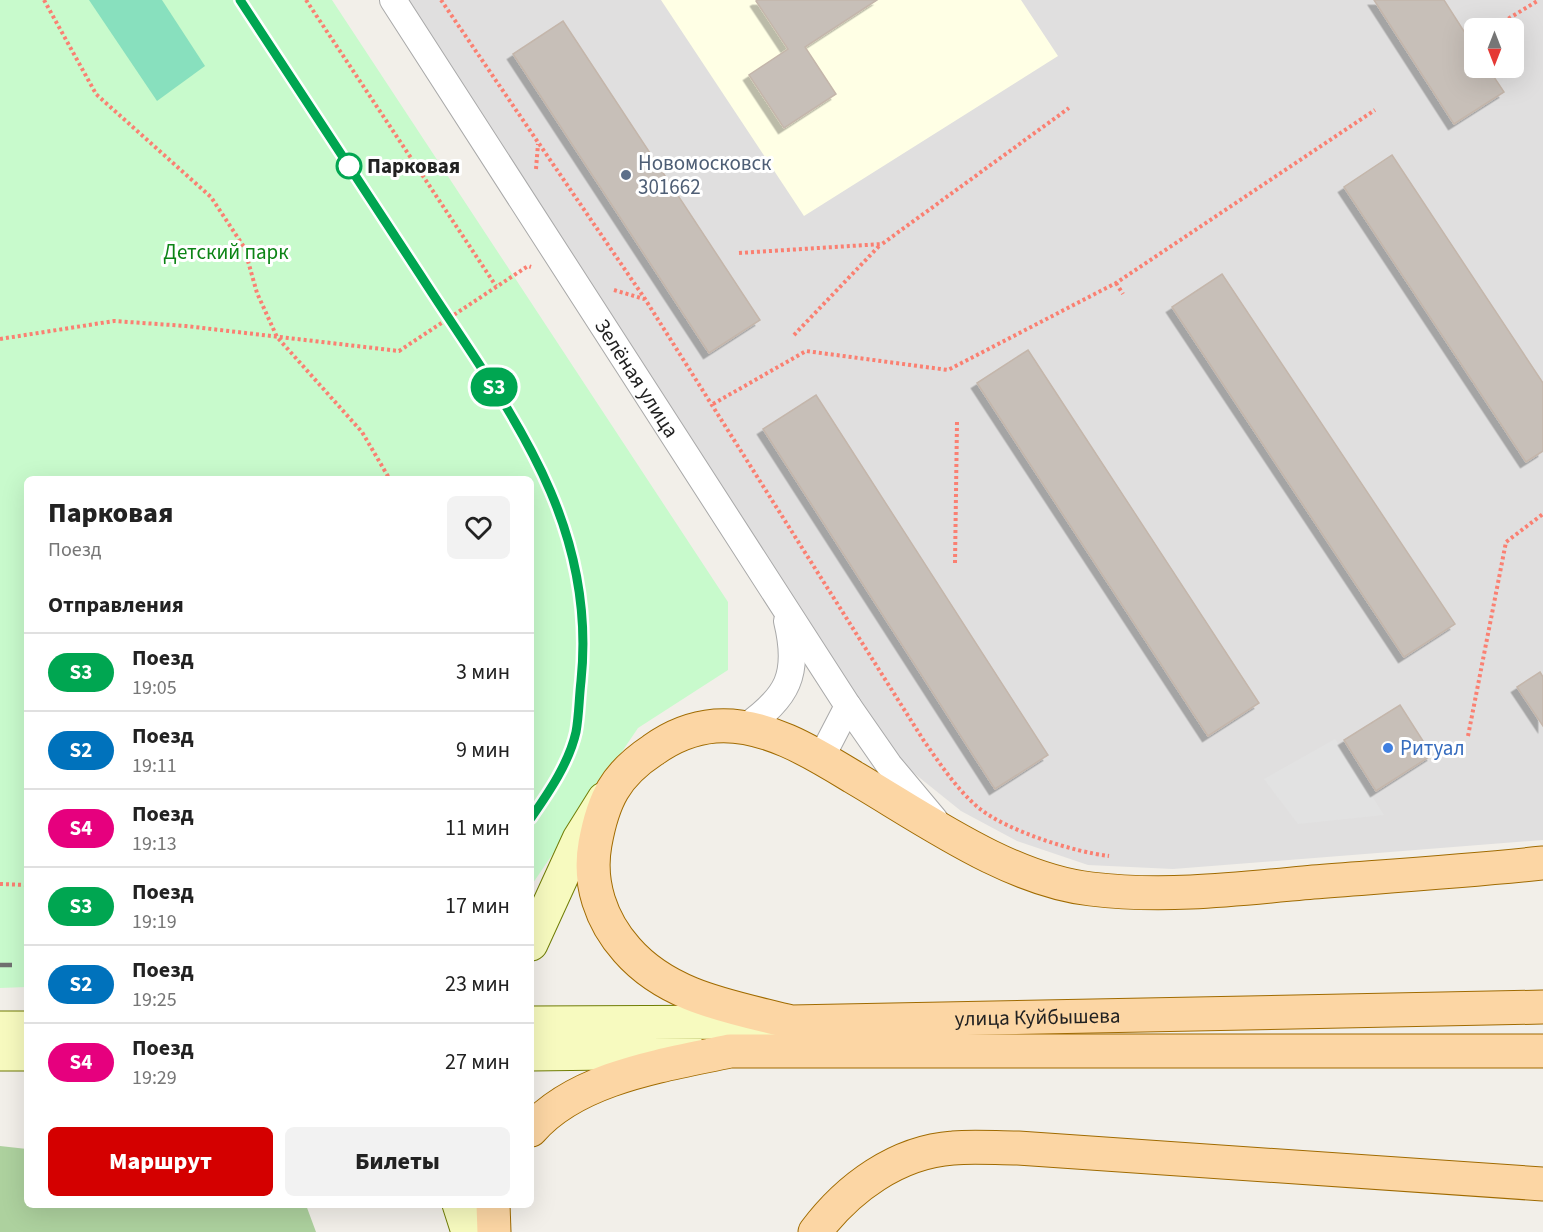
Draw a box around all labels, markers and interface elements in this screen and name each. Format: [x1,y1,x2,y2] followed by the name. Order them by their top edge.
[1464,18,1524,78] north arrow
[1464,18,1524,78] map controls
[638,148,772,202] place label: Новомосковск 301662
[367,151,460,181] place label: Парковая
[336,153,362,179] marker: Парковая
[619,168,633,182] marker: Новомосковск 301662
[163,237,289,267] park label: Детский парк
[587,313,686,444] street label: Зелёная улица
[467,368,521,406] line badge: S3
[483,372,505,402] text: S3
[48,493,173,533] text: Парковая
[447,496,510,559] button: heart
[48,536,101,564] text: Поезд
[48,589,184,621] text: Отправления
[132,642,194,674] text: Поезд
[456,656,510,688] text: 3 мин
[70,657,92,687] text: S3
[132,674,177,702] text: 19:05
[132,720,194,752] text: Поезд
[1400,733,1465,763] place label: Ритуал
[456,734,510,766] text: 9 мин
[70,735,92,765] text: S2
[1381,741,1395,755] marker: Ритуал
[132,752,177,780] text: 19:11
[132,798,194,830] text: Поезд
[445,812,510,844] text: 11 мин
[70,813,92,843] text: S4
[132,830,177,858] text: 19:13
[132,876,194,908] text: Поезд
[445,890,510,922] text: 17 мин
[70,891,92,921] text: S3
[132,908,177,936] text: 19:19
[132,954,194,986] text: Поезд
[445,968,510,1000] text: 23 мин
[70,969,92,999] text: S2
[132,986,177,1014] text: 19:25
[954,1000,1121,1034] street label: улица Куйбышева
[132,1032,194,1064] text: Поезд
[445,1046,510,1078] text: 27 мин
[70,1047,92,1077] text: S4
[132,1064,177,1092] text: 19:29
[48,1127,273,1196] button: Маршрут
[285,1127,510,1196] button: Билеты

